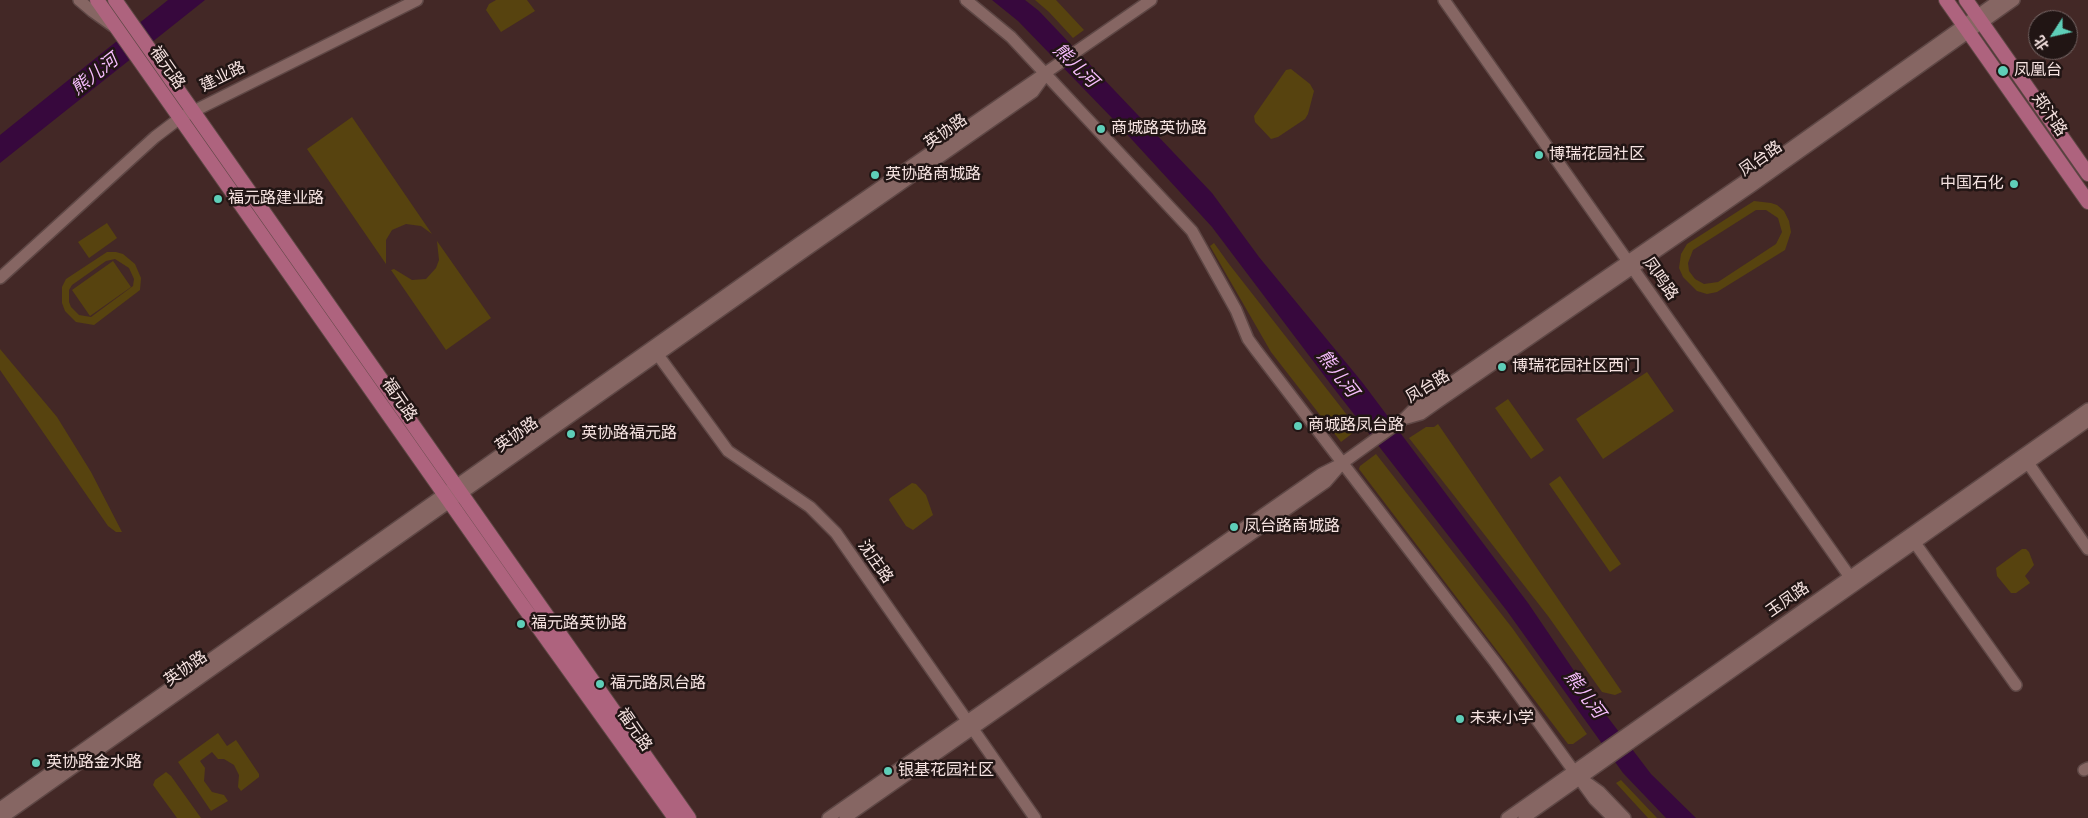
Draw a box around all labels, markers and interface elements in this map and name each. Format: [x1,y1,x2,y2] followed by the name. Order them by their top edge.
[2028,10,2078,60] north arrow
[2030,32,2053,54] text: 北
[1048,39,1102,93] water label: 熊儿河
[145,43,189,93] street label: 福元路
[67,50,123,100] water label: 熊儿河
[197,58,249,96] street label: 建业路
[2014,61,2062,81] place label: 凤凰台
[1996,64,2010,78] marker: 凤凰台
[2027,90,2071,140] street label: 郑汴路
[921,110,971,154] street label: 英协路
[1111,119,1207,139] place label: 商城路英协路
[1095,123,1107,135] marker: 商城路英协路
[1736,137,1786,181] street label: 凤台路
[1549,145,1645,165] place label: 博瑞花园社区
[1533,149,1545,161] marker: 博瑞花园社区
[885,165,981,185] place label: 英协路商城路
[869,169,881,181] marker: 英协路商城路
[1940,174,2004,194] place label: 中国石化
[2008,178,2020,190] marker: 中国石化
[228,189,324,209] place label: 福元路建业路
[212,193,224,205] marker: 福元路建业路
[1638,254,1682,304] street label: 凤鸣路
[1312,346,1362,402] water label: 熊儿河
[1512,357,1640,377] place label: 博瑞花园社区西门
[1496,361,1508,373] marker: 博瑞花园社区西门
[1402,366,1454,408] street label: 凤台路
[377,375,421,425] street label: 福元路
[492,413,542,457] street label: 英协路
[1308,416,1404,436] place label: 商城路凤台路
[1292,420,1304,432] marker: 商城路凤台路
[581,424,677,444] place label: 英协路福元路
[565,428,577,440] marker: 英协路福元路
[1244,517,1340,537] place label: 凤台路商城路
[1228,521,1240,533] marker: 凤台路商城路
[853,537,897,587] street label: 沈庄路
[1763,578,1813,622] street label: 玉凤路
[531,614,627,634] place label: 福元路英协路
[515,618,527,630] marker: 福元路英协路
[161,647,211,691] street label: 英协路
[1559,667,1609,723] water label: 熊儿河
[610,674,706,694] place label: 福元路凤台路
[594,678,606,690] marker: 福元路凤台路
[612,705,656,755] street label: 福元路
[1470,709,1534,729] place label: 未来小学
[1454,713,1466,725] marker: 未来小学
[46,753,142,773] place label: 英协路金水路
[30,757,42,769] marker: 英协路金水路
[898,761,994,781] place label: 银基花园社区
[882,765,894,777] marker: 银基花园社区

